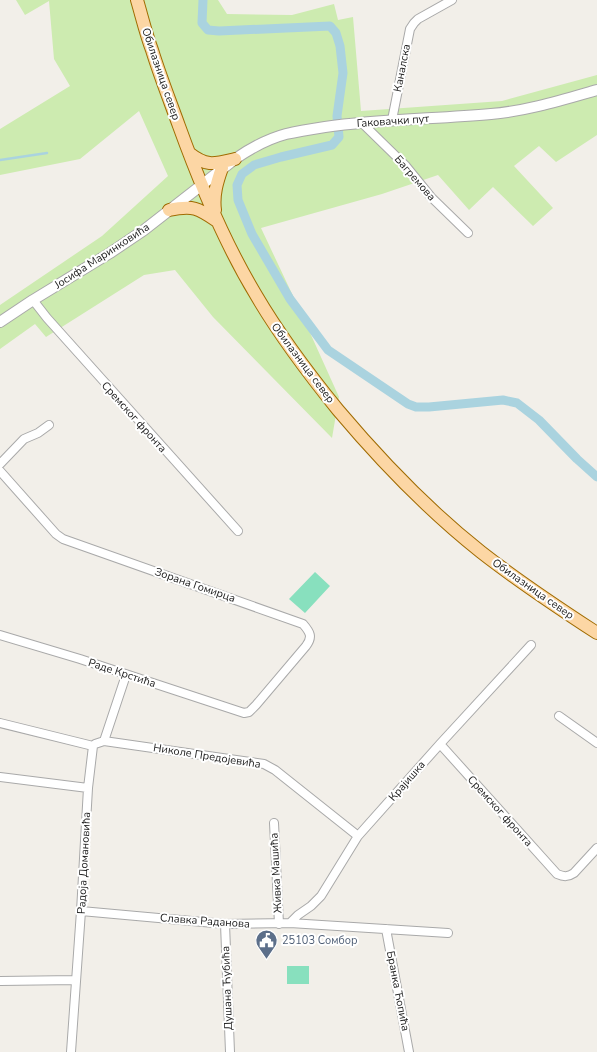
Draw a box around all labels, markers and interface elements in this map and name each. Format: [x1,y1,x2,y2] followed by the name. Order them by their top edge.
[138,26,184,122] street label: Обилазница север
[390,43,414,93] street label: Каналска
[356,111,430,131] street label: Гаковачки пут
[391,152,439,204] street label: Багремова
[51,220,152,293] street label: Јосифа Маринковића
[268,320,338,406] street label: Обилазница север
[98,378,170,456] street label: Сремског фронта
[489,555,577,623] street label: Обилазница север
[153,564,237,606] street label: Зорана Гомирца
[86,655,158,691] street label: Раде Крстића
[152,740,262,772] street label: Николе Предојевића
[385,757,429,804] street label: Крајишка
[464,772,536,850] street label: Сремског фронта
[74,811,94,914] street label: Радоја Домановића
[266,832,286,914] street label: Живка Машића
[160,910,251,932] street label: Славка Раданова
[253,927,279,960] public building icon: 25103 Сомбор
[282,933,358,948] place label: 25103 Сомбор
[218,946,236,1030] street label: Душана Ћубића
[383,950,413,1032] street label: Бранка Ћопића

